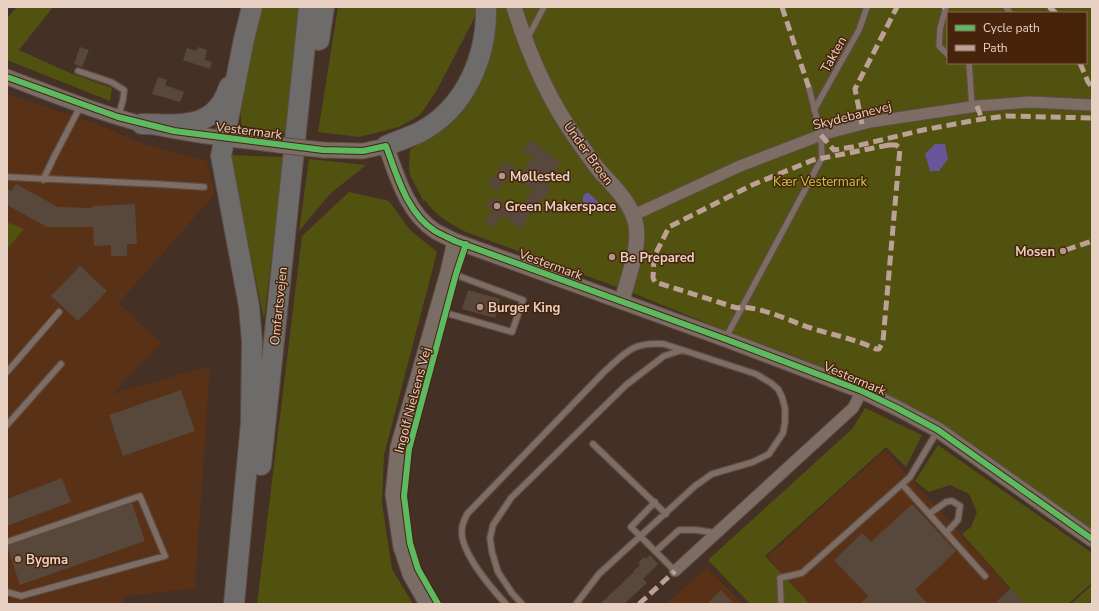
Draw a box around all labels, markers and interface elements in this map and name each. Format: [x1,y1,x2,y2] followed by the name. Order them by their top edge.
[947,12,1087,64] legend
[983,20,1040,36] text: Cycle path
[817,33,851,76] street label: Takten
[983,40,1008,56] text: Path
[811,97,894,134] street label: Skydebanevej
[214,118,283,144] street label: Vestermark
[559,118,617,189] street label: Under Broen
[510,168,570,186] place label: Møllested
[497,171,507,181] marker: Møllested
[773,173,867,191] park label: Kær Vestermark
[505,198,616,216] place label: Green Makerspace
[492,201,502,211] marker: Green Makerspace
[1015,243,1055,261] place label: Mosen
[515,245,585,285] street label: Vestermark
[1058,246,1068,256] marker: Mosen
[620,249,695,267] place label: Be Prepared
[607,252,617,262] marker: Be Prepared
[266,266,292,346] street label: Omfartsvejen
[488,299,560,317] place label: Burger King
[475,302,485,312] marker: Burger King
[390,345,436,455] street label: Ingolf Nielsens Vej
[820,357,889,400] street label: Vestermark
[26,551,68,569] place label: Bygma
[13,554,23,564] marker: Bygma

